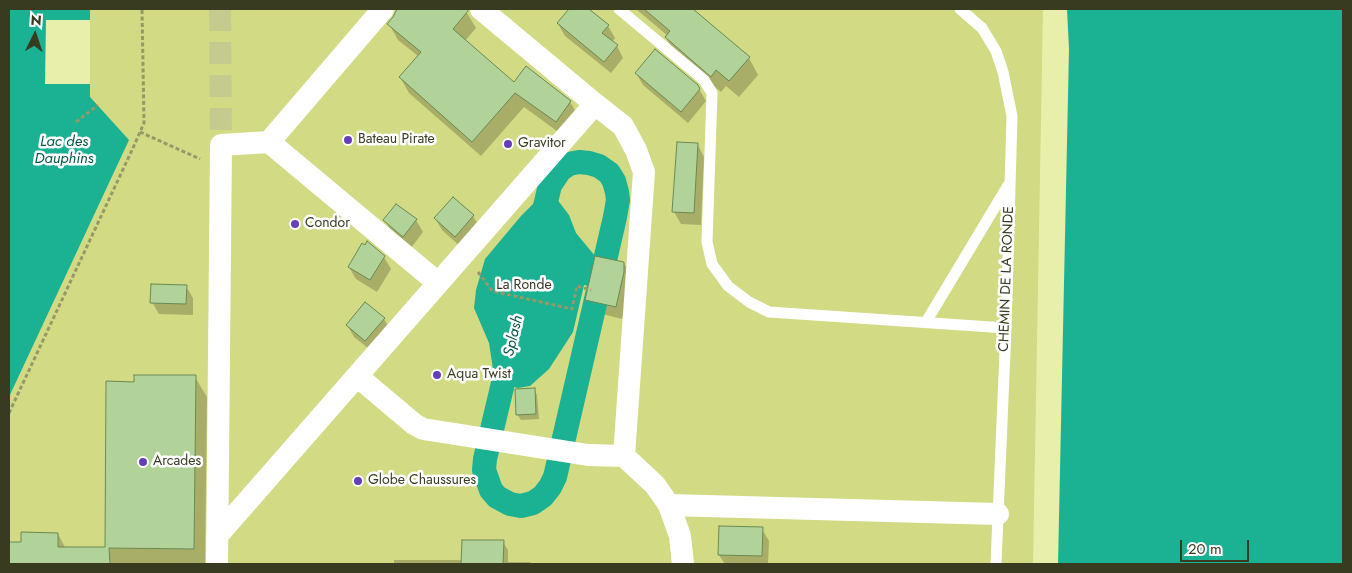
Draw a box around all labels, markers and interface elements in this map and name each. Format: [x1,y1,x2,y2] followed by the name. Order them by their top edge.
[10,10,60,60] north arrow
[30,10,42,30] text: N
[358,132,435,148] place label: Bateau Pirate
[34,133,94,168] water label: Lac des Dauphins
[342,134,354,146] marker: Bateau Pirate
[518,136,566,152] place label: Gravitor
[502,138,514,150] marker: Gravitor
[996,206,1018,352] street label: CHEMIN DE LA RONDE
[305,216,350,232] place label: Condor
[289,218,301,230] marker: Condor
[496,278,552,294] park label: La Ronde
[501,314,527,358] water label: Splash
[447,367,511,383] place label: Aqua Twist
[431,369,443,381] marker: Aqua Twist
[153,454,201,470] place label: Arcades
[137,456,149,468] marker: Arcades
[368,473,476,489] place label: Globe Chaussures
[352,475,364,487] marker: Globe Chaussures
[1182,530,1251,562] scale bar
[1188,538,1222,560] text: 20 m

